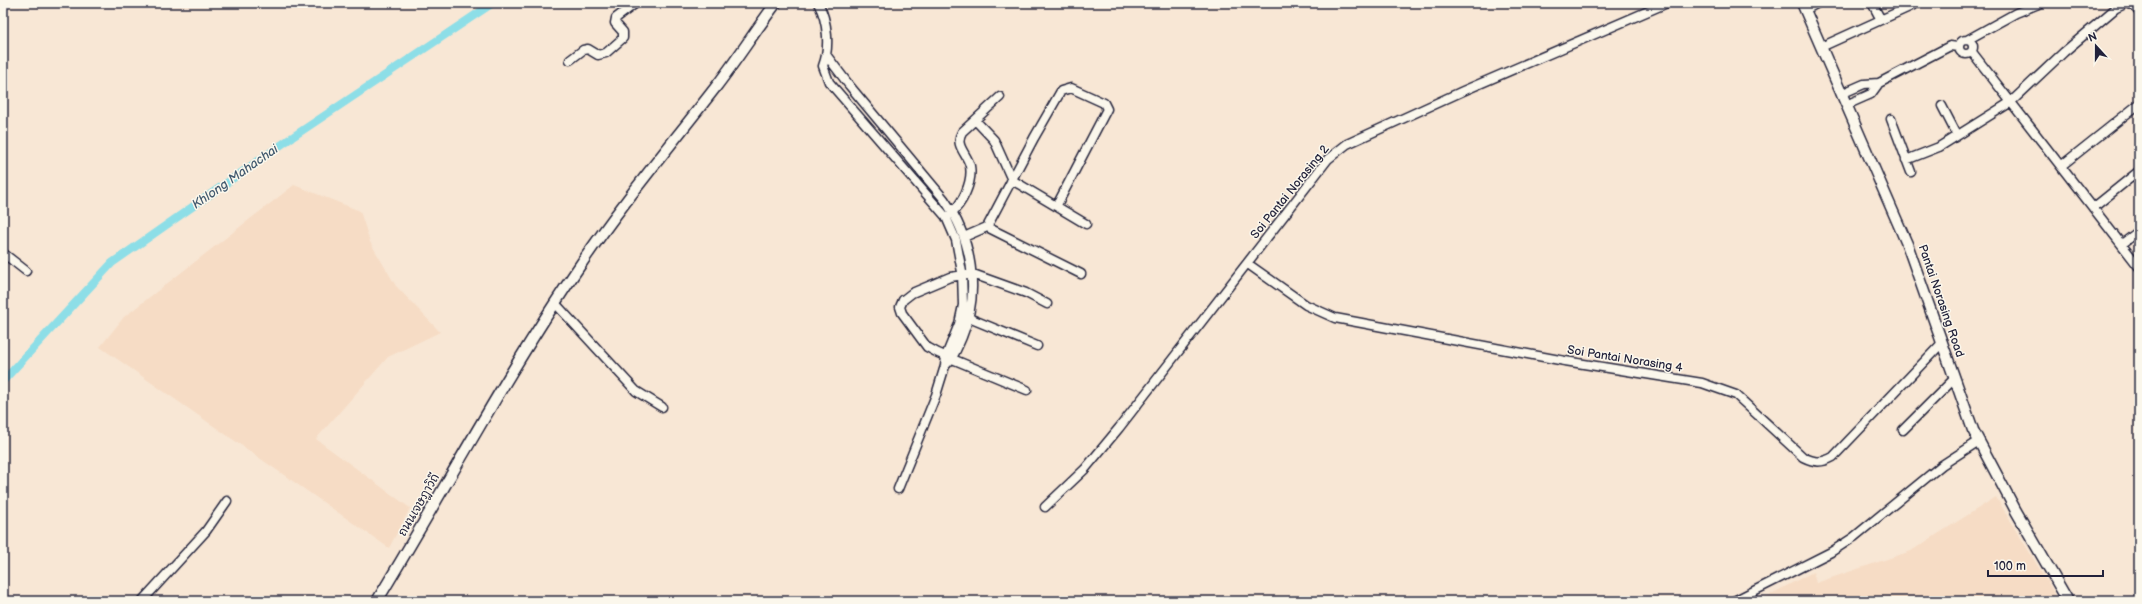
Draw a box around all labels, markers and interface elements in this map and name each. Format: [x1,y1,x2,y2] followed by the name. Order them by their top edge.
[2076,26,2116,66] north arrow
[2086,30,2099,45] text: N
[189,141,282,213] water label: Khlong Mahachai
[1248,142,1332,242] street label: Soi Pantai Norasing 2
[1915,243,1967,359] street label: Pantai Norasing Road
[1566,342,1684,376] street label: Soi Pantai Norasing 4
[395,471,443,539] street label: ถนนเจษฎาวิถี
[1988,552,2103,578] scale bar
[1994,559,2026,574] text: 100 m

